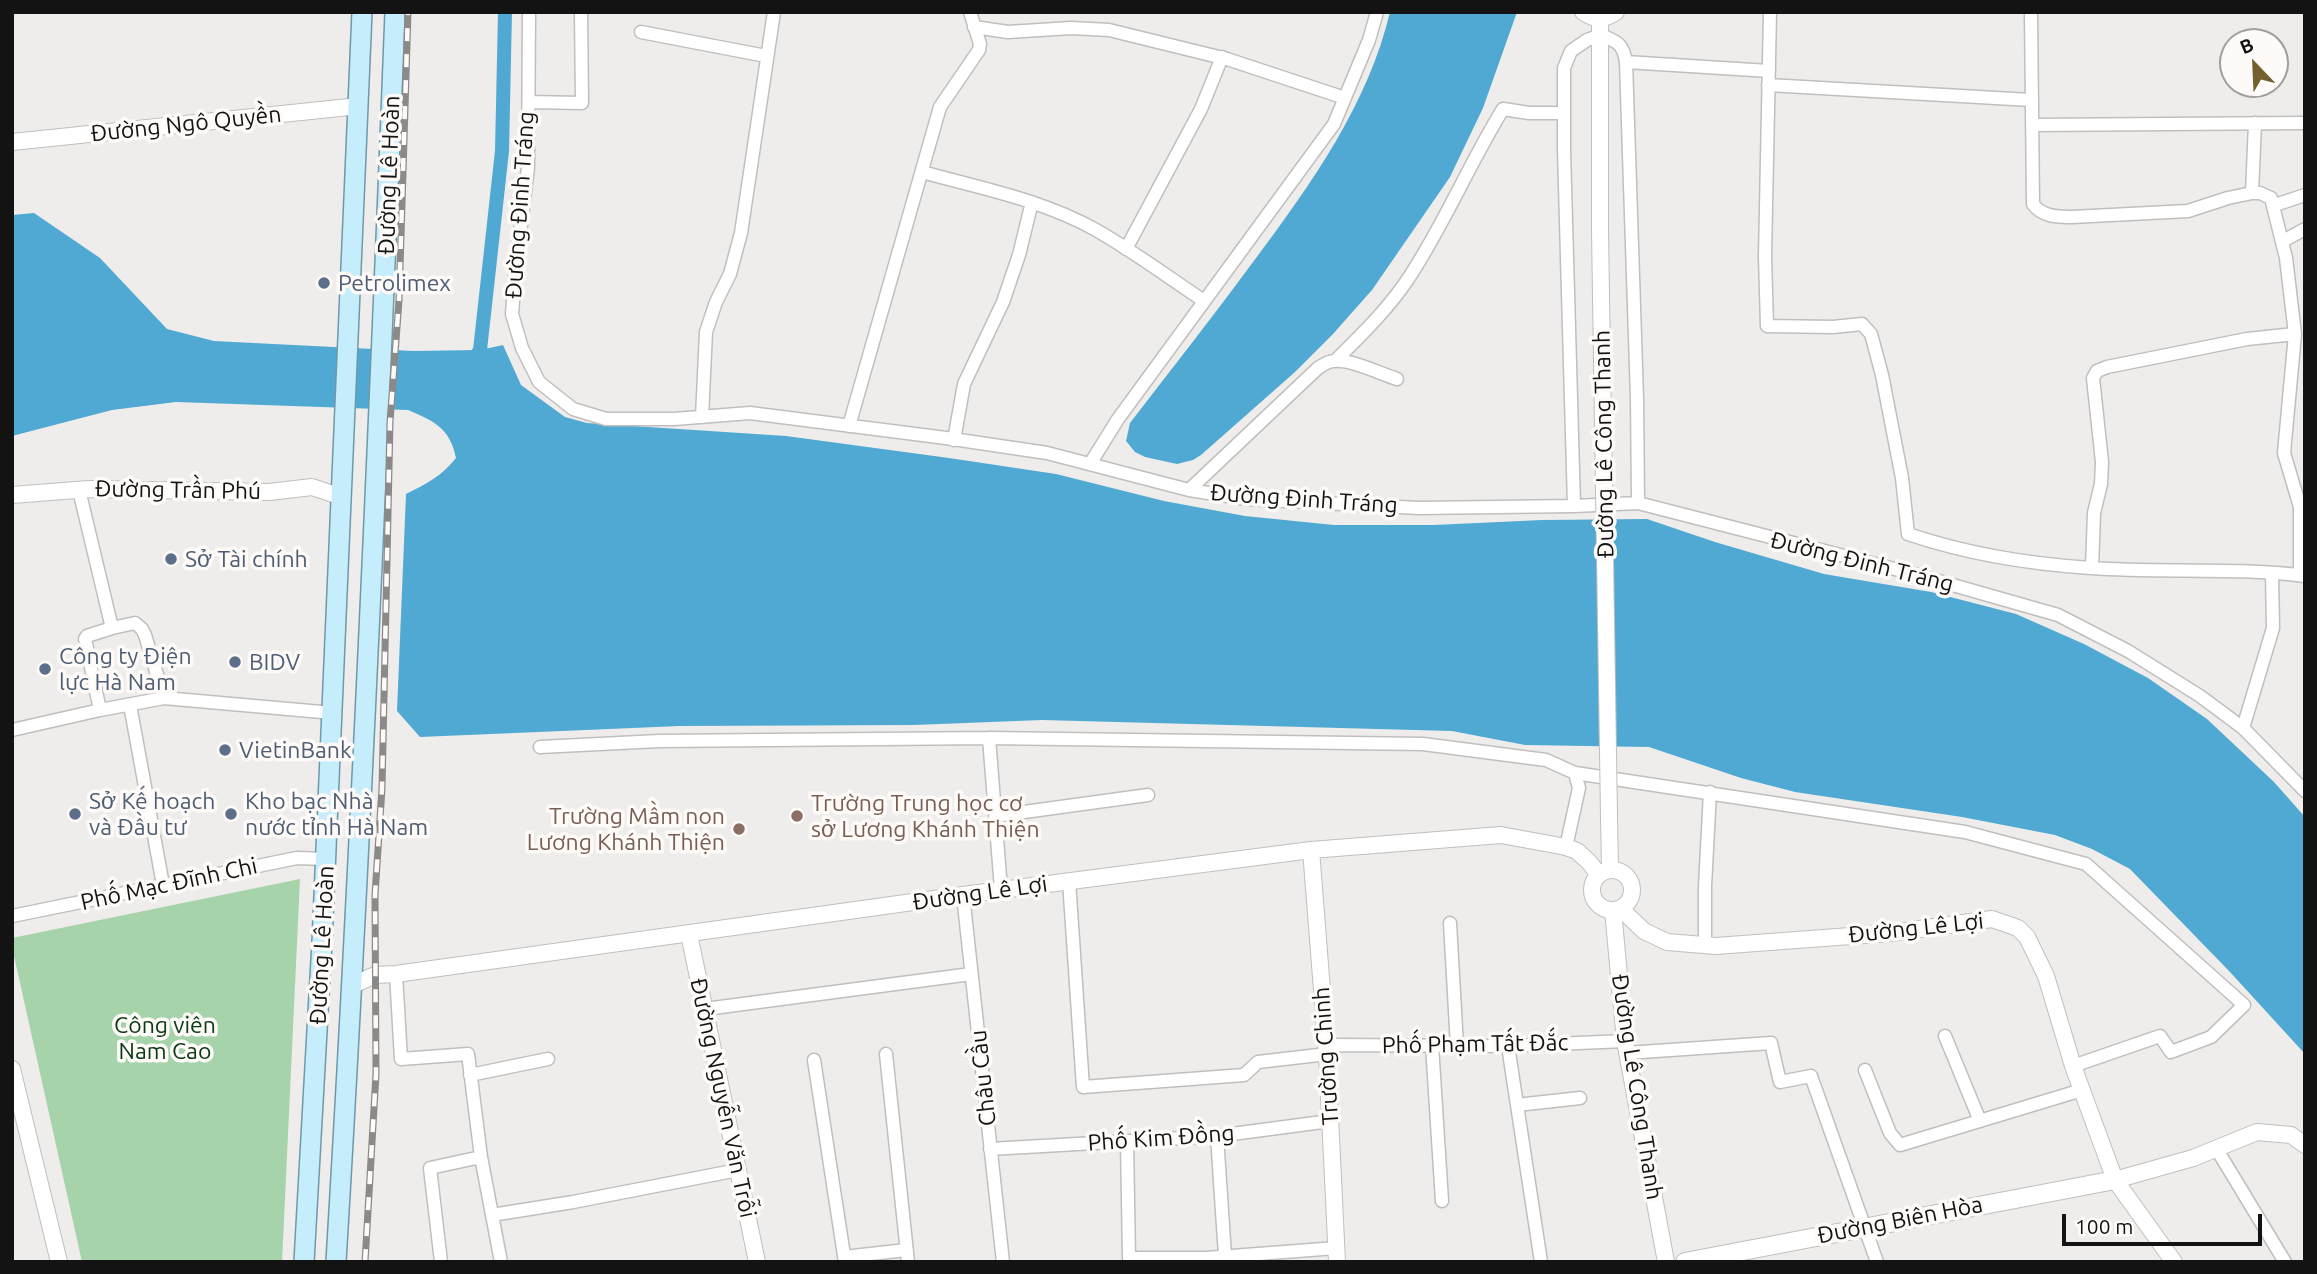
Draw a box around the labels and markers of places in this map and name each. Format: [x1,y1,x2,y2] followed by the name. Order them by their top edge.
[338,269,451,297] place label: Petrolimex
[316,275,332,291] marker: Petrolimex
[185,545,308,573] place label: Sở Tài chính
[163,551,179,567] marker: Sở Tài chính
[59,642,192,696] place label: Công ty Điện lực Hà Nam
[249,648,300,676] place label: BIDV
[227,654,243,670] marker: BIDV
[37,661,53,677] marker: Công ty Điện lực Hà Nam
[239,736,352,764] place label: VietinBank
[217,742,233,758] marker: VietinBank
[89,787,215,841] place label: Sở Kế hoạch và Đầu tư
[245,787,428,841] place label: Kho bạc Nhà nước tỉnh Hà Nam
[811,789,1040,843] place label: Trường Trung học cơ sở Lương Khánh Thiện
[527,802,725,856] place label: Trường Mầm non Lương Khánh Thiện
[67,806,83,822] marker: Sở Kế hoạch và Đầu tư
[223,806,239,822] marker: Kho bạc Nhà nước tỉnh Hà Nam
[789,808,805,824] marker: Trường Trung học cơ sở Lương Khánh Thiện
[731,821,747,837] marker: Trường Mầm non Lương Khánh Thiện

